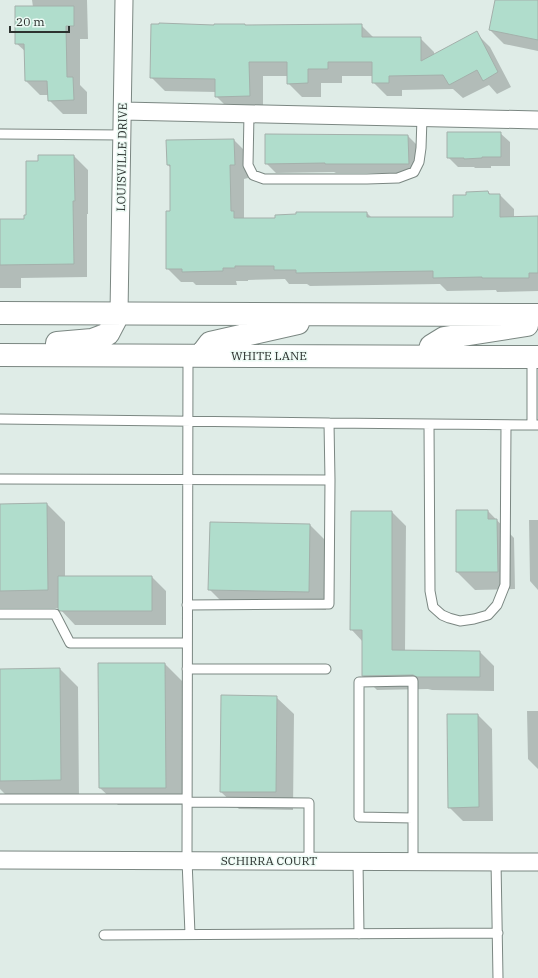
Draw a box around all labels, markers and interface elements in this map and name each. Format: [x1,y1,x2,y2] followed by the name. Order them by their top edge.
[10,8,69,34] scale bar
[16,14,45,29] text: 20 m
[113,103,130,211] street label: LOUISVILLE DRIVE
[231,348,307,363] street label: WHITE LANE
[221,853,317,868] street label: SCHIRRA COURT

